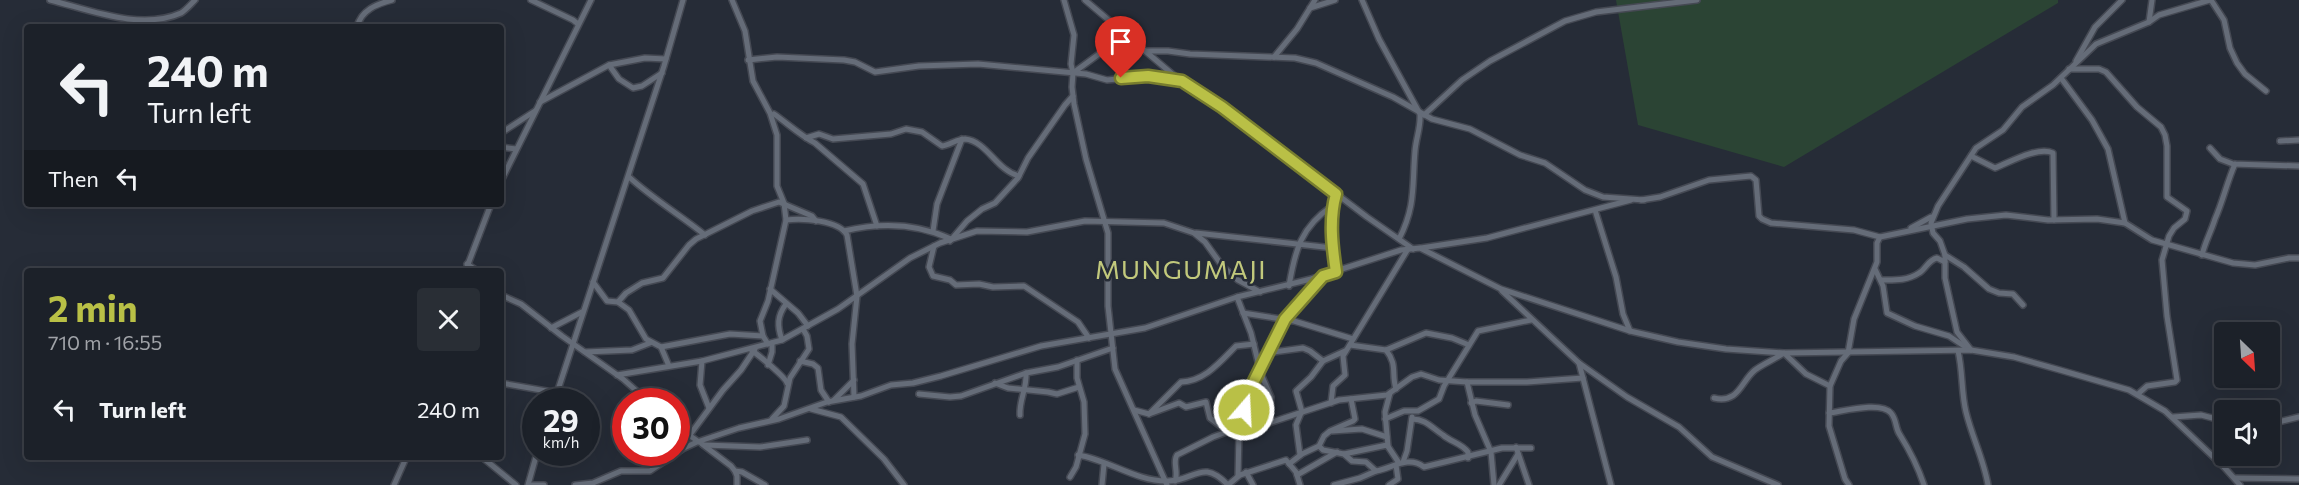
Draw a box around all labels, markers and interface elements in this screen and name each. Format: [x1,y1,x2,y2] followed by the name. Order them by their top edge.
[1095,16,1146,78] pin
[1104,25,1137,58] icon: arrive
[147,44,269,96] text: 240 m
[48,48,126,126] icon: left
[147,96,251,129] text: Turn left
[111,162,144,195] icon: left
[48,165,99,192] text: Then
[1095,253,1267,284] district label: MUNGUMAJI
[48,285,138,329] text: 2 min
[417,288,480,351] button: close
[2214,322,2280,388] north arrow
[2214,322,2280,466] map controls
[48,330,162,354] text: 710 m · 16:55
[1212,378,1276,442] position arrow
[612,388,690,466] speed limit sign: 30
[48,393,81,426] icon: left
[99,396,186,423] text: Turn left
[417,396,480,423] text: 240 m
[2214,400,2280,466] button: sound
[543,401,579,438] text: 29
[543,433,579,451] text: km/h

